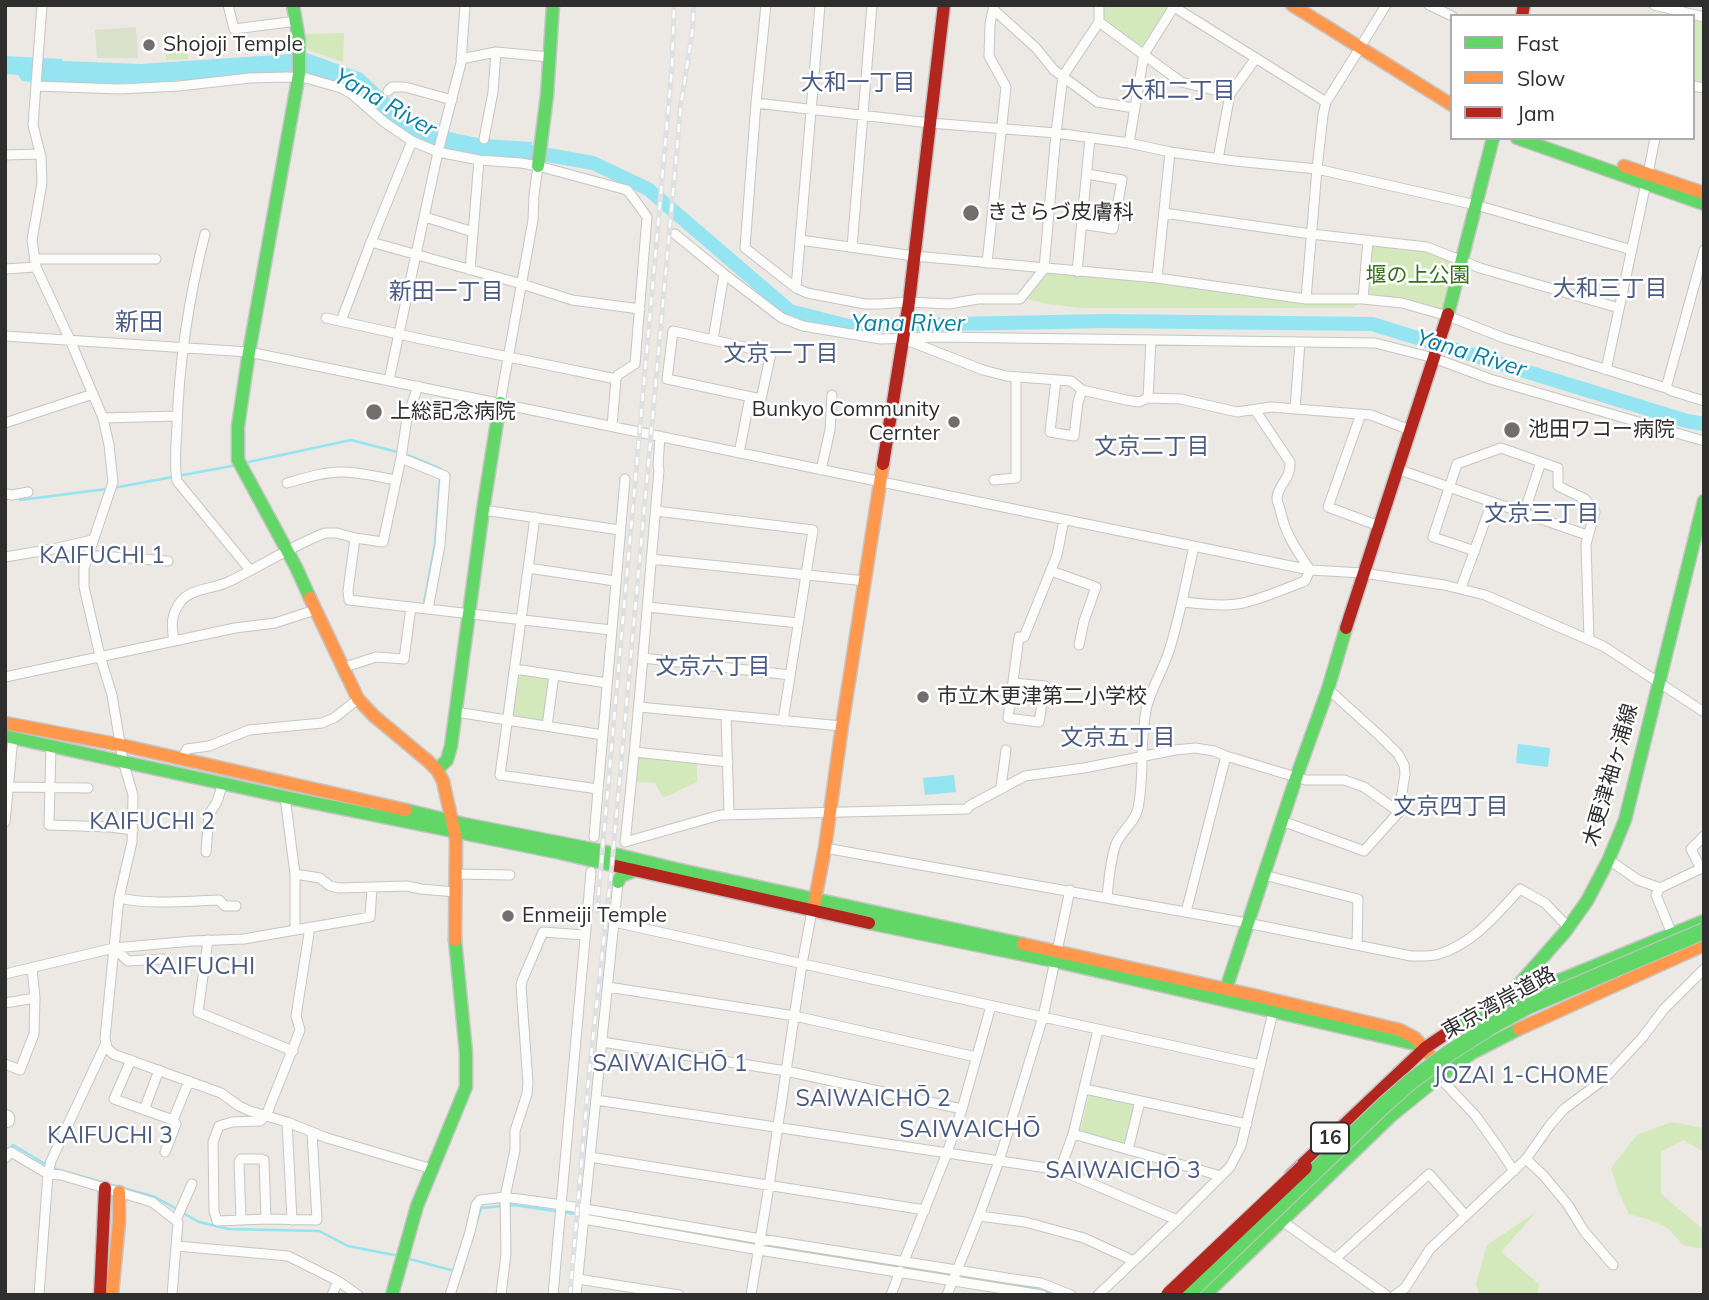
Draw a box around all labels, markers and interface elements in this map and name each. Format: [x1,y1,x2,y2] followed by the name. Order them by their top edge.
[1450,14,1695,140] legend
[1517,30,1559,56] text: Fast
[163,32,303,58] place label: Shojoji Temple
[141,37,157,53] marker: Shojoji Temple
[329,63,441,143] water label: Yana River
[1517,65,1565,91] text: Slow
[801,69,915,97] district label: 大和一丁目
[1121,77,1235,105] district label: 大和二丁目
[1517,100,1555,126] text: Jam
[987,200,1134,226] place label: きさらづ皮膚科
[961,203,981,223] marker: きさらづ皮膚科
[1366,263,1470,289] park label: 堰の上公園
[1553,275,1667,303] district label: 大和三丁目
[389,278,503,306] district label: 新田一丁目
[115,309,163,337] district label: 新田
[851,310,965,338] water label: Yana River
[1413,324,1529,384] water label: Yana River
[724,340,838,368] district label: 文京一丁目
[752,397,940,447] place label: Bunkyo Community Cernter
[390,399,516,425] place label: 上総記念病院
[364,402,384,422] marker: 上総記念病院
[946,414,962,430] marker: Bunkyo Community Cernter
[1528,417,1675,443] place label: 池田ワコー病院
[1502,420,1522,440] marker: 池田ワコー病院
[1095,433,1209,461] district label: 文京二丁目
[1485,500,1599,528] district label: 文京三丁目
[30,542,174,570] district label: KAIFUCHI 1
[656,653,770,681] district label: 文京六丁目
[937,684,1147,710] place label: 市立木更津第二小学校
[915,689,931,705] marker: 市立木更津第二小学校
[1579,701,1643,849] street label: 木更津袖ヶ浦線
[1061,724,1175,752] district label: 文京五丁目
[1394,793,1508,821] district label: 文京四丁目
[80,808,224,836] district label: KAIFUCHI 2
[522,903,667,929] place label: Enmeiji Temple
[500,908,516,924] marker: Enmeiji Temple
[138,953,262,981] district label: KAIFUCHI
[1438,961,1560,1045] street label: 東京湾岸道路
[583,1050,757,1078] district label: SAIWAICHŌ 1
[1422,1062,1620,1090] district label: JOZAI 1-CHOME
[786,1085,960,1113] district label: SAIWAICHŌ 2
[891,1116,1049,1144] district label: SAIWAICHŌ
[38,1122,182,1150] district label: KAIFUCHI 3
[1311,1122,1349,1154] road number: 16
[1036,1157,1210,1185] district label: SAIWAICHŌ 3

